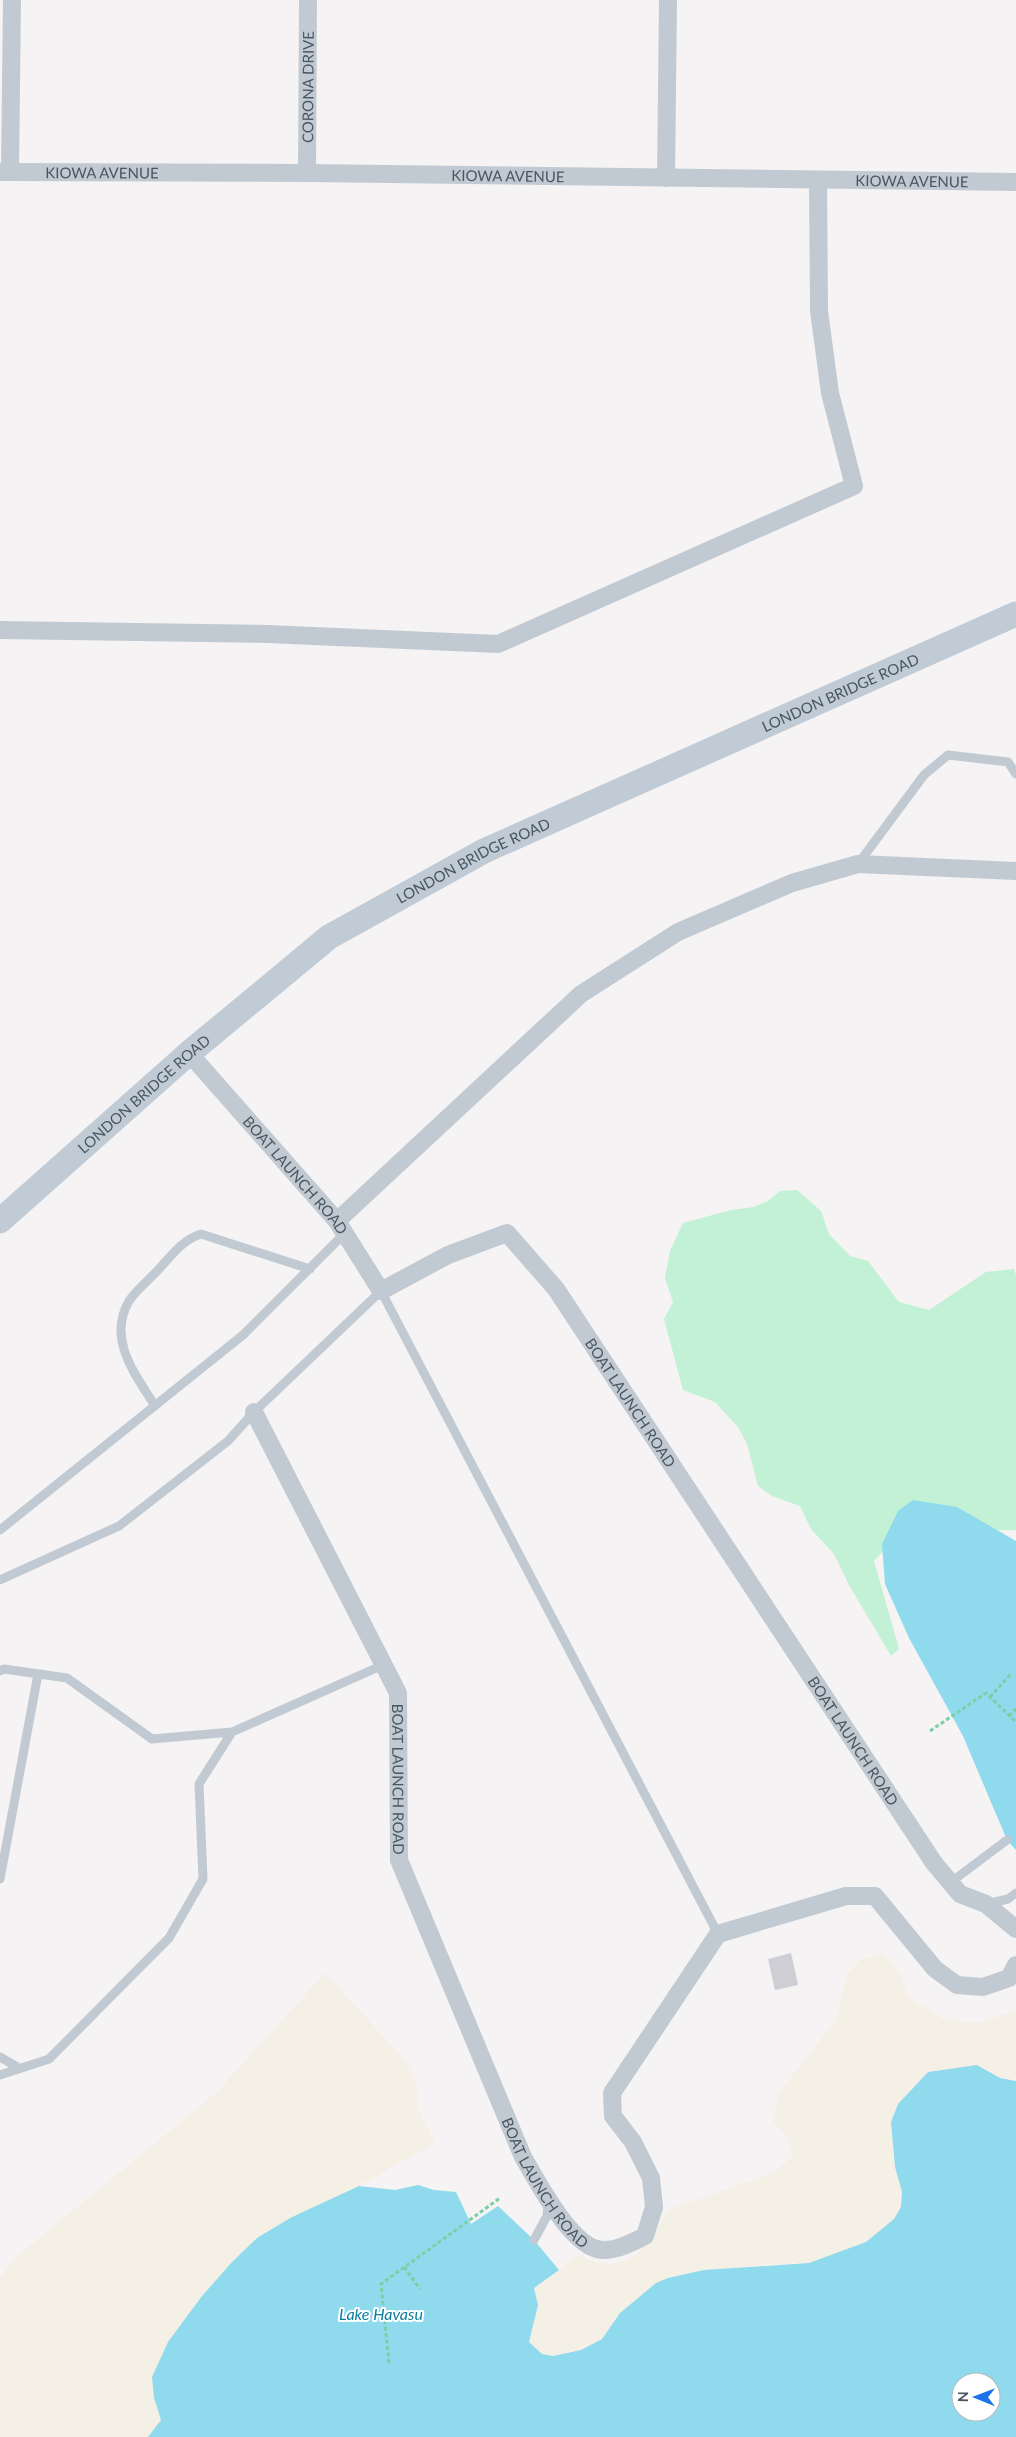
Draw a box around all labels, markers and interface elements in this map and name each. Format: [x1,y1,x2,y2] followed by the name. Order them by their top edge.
[298,31,317,143] street label: CORONA DRIVE
[45,163,159,182] street label: KIOWA AVENUE
[451,166,565,185] street label: KIOWA AVENUE
[855,171,969,190] street label: KIOWA AVENUE
[759,649,922,735] street label: LONDON BRIDGE ROAD
[393,814,553,907] street label: LONDON BRIDGE ROAD
[74,1031,213,1157] street label: LONDON BRIDGE ROAD
[239,1112,352,1237] street label: BOAT LAUNCH ROAD
[582,1335,680,1471] street label: BOAT LAUNCH ROAD
[805,1673,903,1809] street label: BOAT LAUNCH ROAD
[389,1704,408,1855] street label: BOAT LAUNCH ROAD
[498,2115,592,2252] street label: BOAT LAUNCH ROAD
[339,2304,423,2323] water label: Lake Havasu
[951,2372,1001,2422] north arrow
[954,2391,971,2402] text: N

